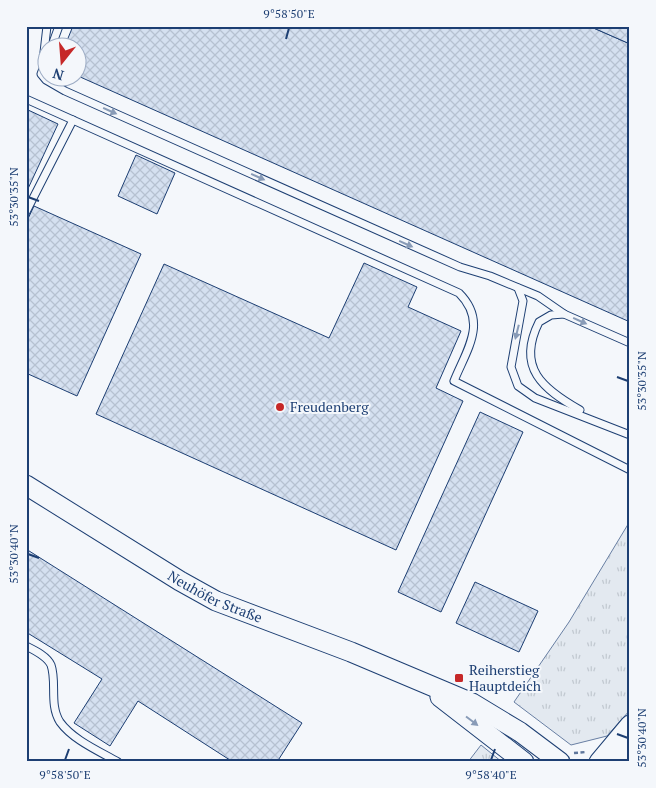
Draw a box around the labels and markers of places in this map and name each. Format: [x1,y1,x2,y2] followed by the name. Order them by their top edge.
[290,397,369,416] place label: Freudenberg
[274,401,286,413] marker: Freudenberg
[469,660,541,695] place label: Reiherstieg Hauptdeich
[453,672,465,684] marker: Reiherstieg Hauptdeich

